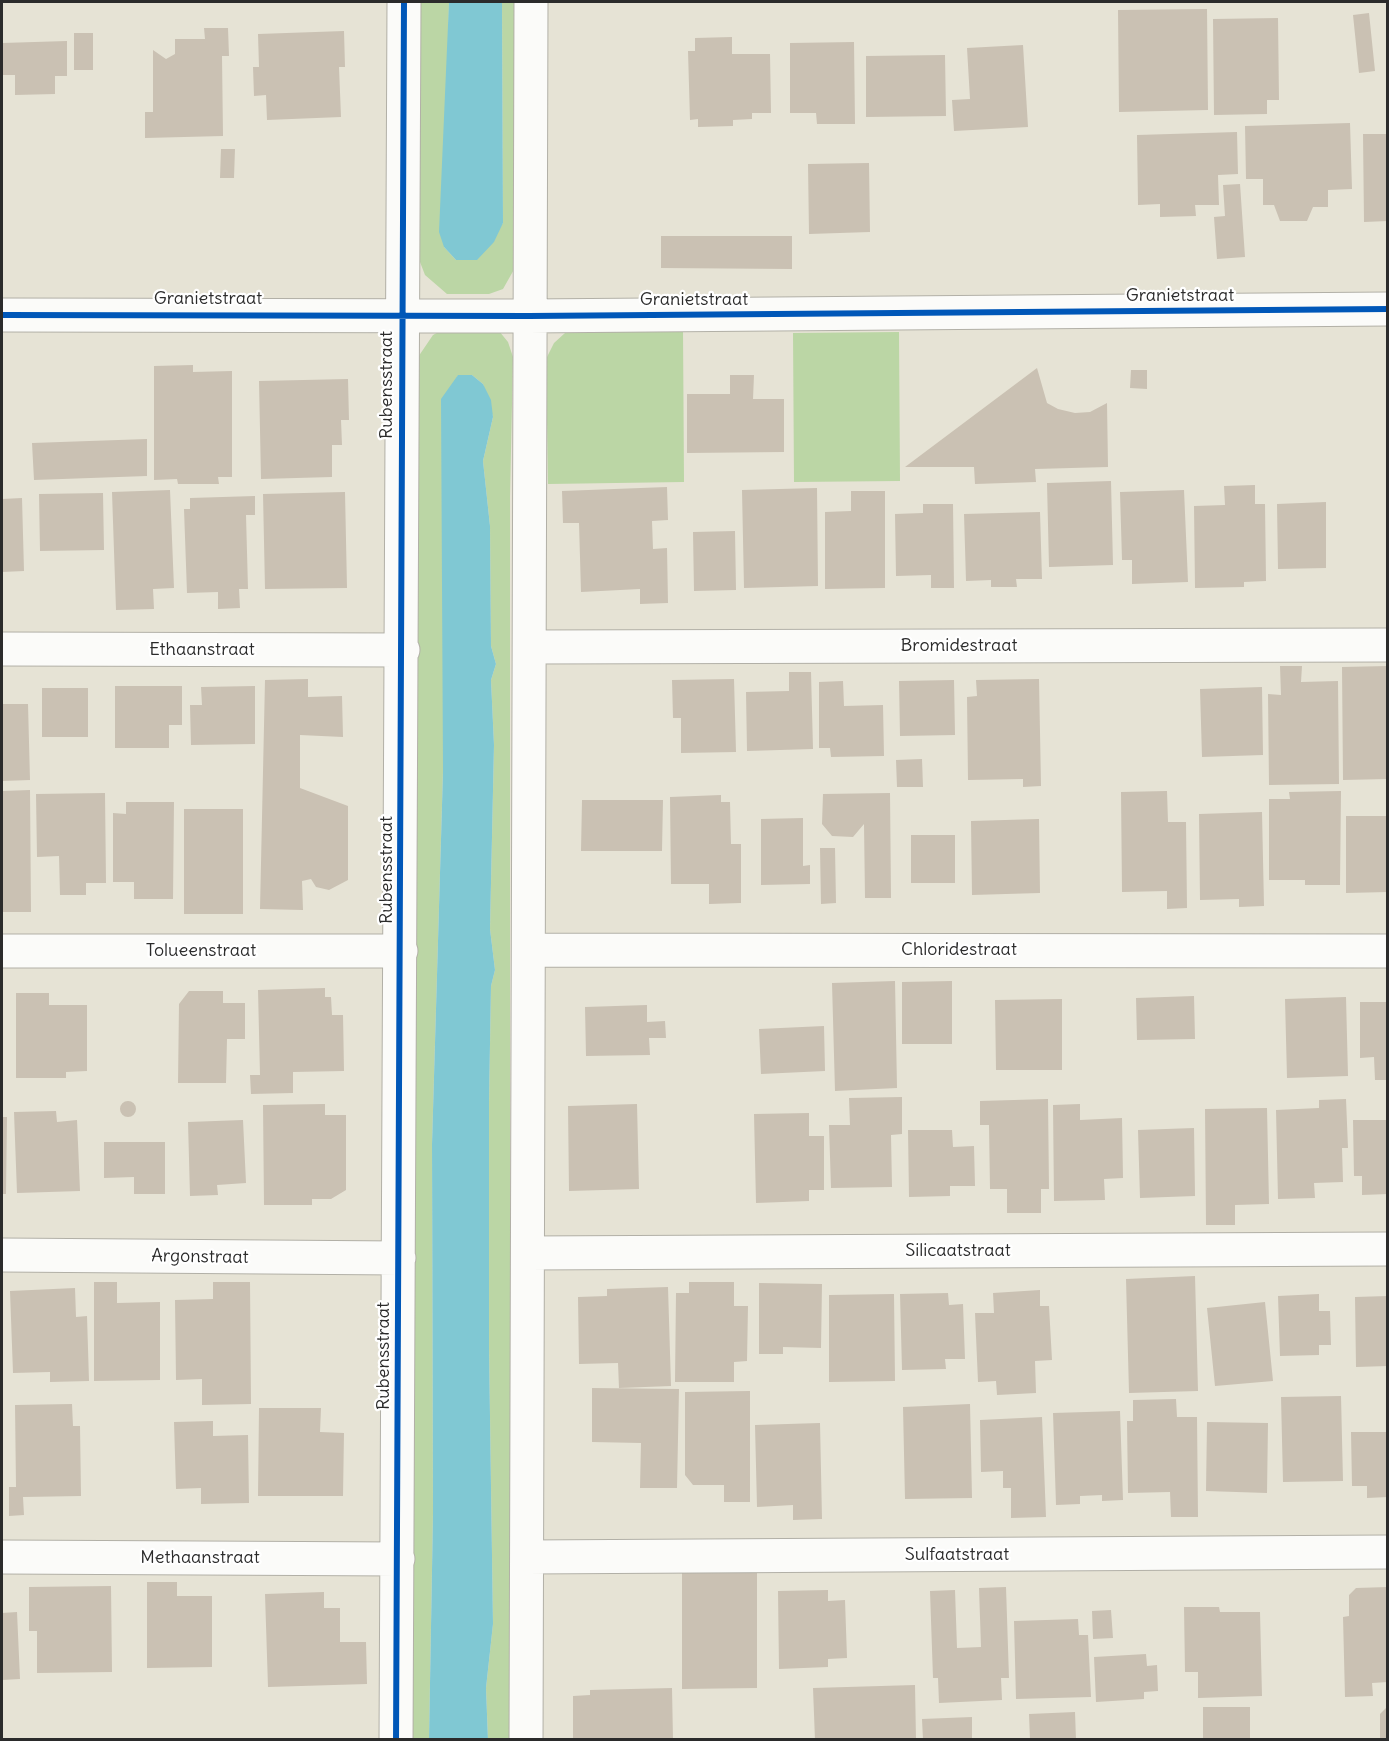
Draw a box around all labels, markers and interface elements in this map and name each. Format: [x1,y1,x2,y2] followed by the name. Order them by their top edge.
[1126,285,1234,307] street label: Granietstraat
[154,288,262,310] street label: Granietstraat
[640,289,748,311] street label: Granietstraat
[376,331,398,439] street label: Rubensstraat
[900,635,1018,657] street label: Bromidestraat
[149,639,255,661] street label: Ethaanstraat
[376,816,398,924] street label: Rubensstraat
[901,939,1017,961] street label: Chloridestraat
[146,940,256,962] street label: Tolueenstraat
[905,1240,1011,1262] street label: Silicaatstraat
[151,1245,249,1269] street label: Argonstraat
[373,1302,395,1410] street label: Rubensstraat
[905,1544,1009,1566] street label: Sulfaatstraat
[140,1547,260,1569] street label: Methaanstraat

